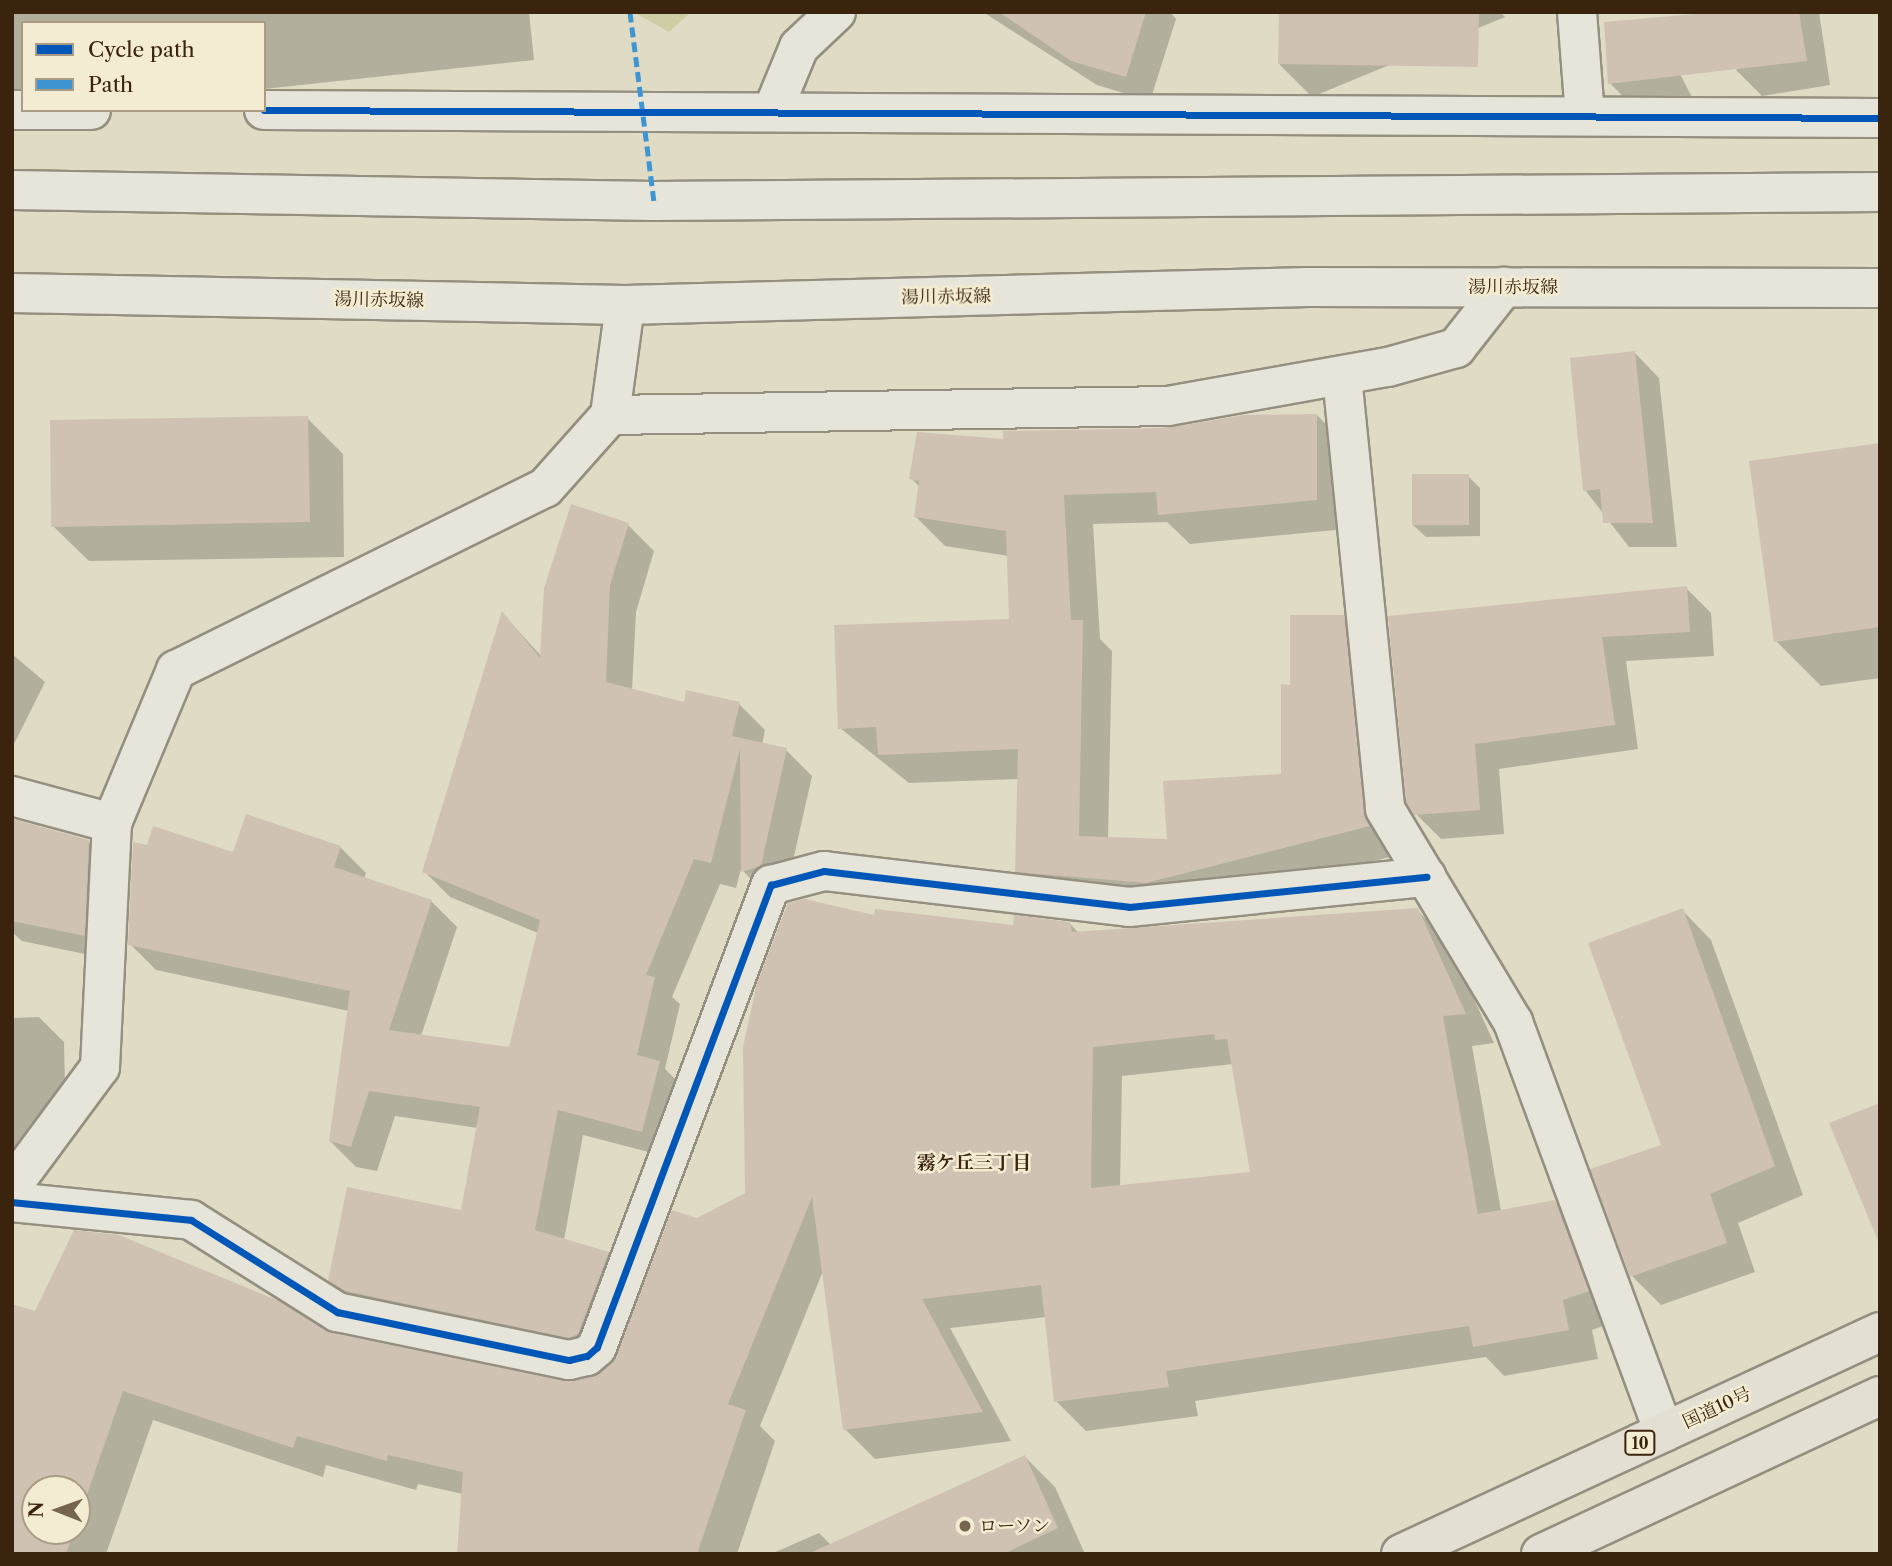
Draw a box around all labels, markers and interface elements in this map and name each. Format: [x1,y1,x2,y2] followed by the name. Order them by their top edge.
[21,21,266,112] legend
[88,37,195,62] text: Cycle path
[88,72,133,97] text: Path
[1468,276,1558,298] street label: 湯川赤坂線
[901,285,991,309] street label: 湯川赤坂線
[334,288,424,312] street label: 湯川赤坂線
[917,1152,1031,1174] district label: 霧ケ丘三丁目
[1679,1383,1755,1433] street label: 国道10号
[1624,1430,1656,1456] road number: 10
[21,1475,91,1545] north arrow
[25,1501,48,1518] text: N
[979,1515,1051,1537] place label: ローソン
[957,1518,973,1534] marker: ローソン

